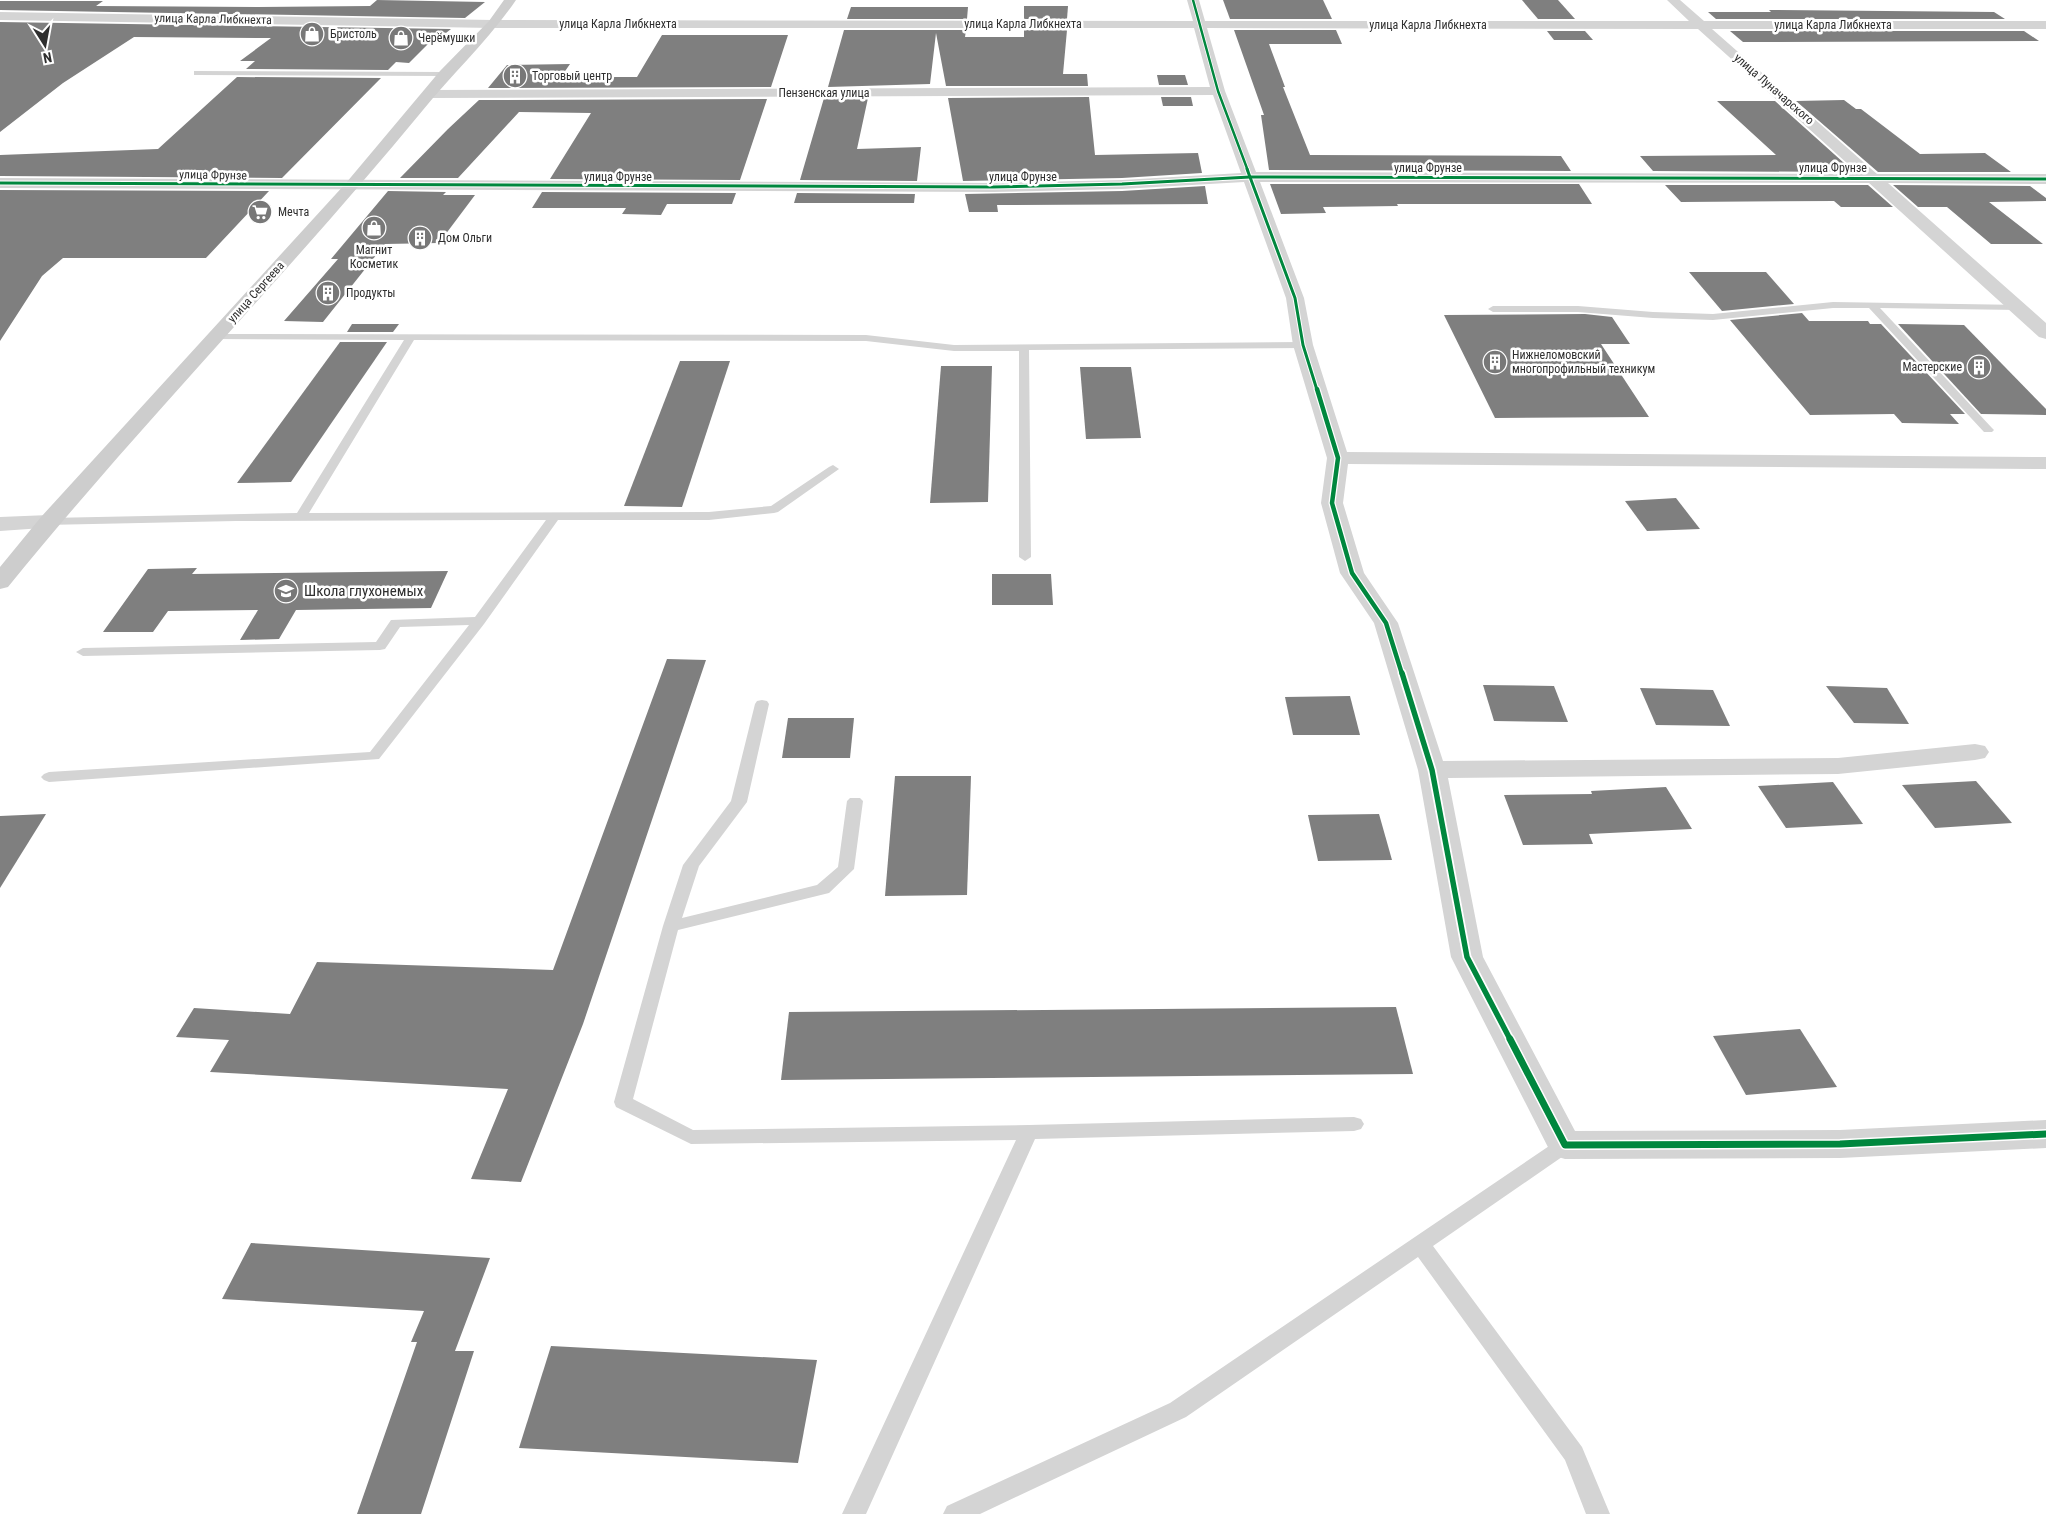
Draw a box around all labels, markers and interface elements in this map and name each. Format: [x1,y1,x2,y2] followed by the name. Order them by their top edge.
[154,11,272,27] street label: улица Карла Либкнехта
[559,17,677,31] street label: улица Карла Либкнехта
[964,17,1082,31] street label: улица Карла Либкнехта
[1369,18,1487,32] street label: улица Карла Либкнехта
[1774,18,1892,32] street label: улица Карла Либкнехта
[20,20,70,70] north arrow
[299,21,325,47] shop icon: Бристоль
[388,25,414,51] shop icon: Черёмушки
[330,27,377,41] place label: Бристоль
[418,31,475,45] place label: Черёмушки
[42,49,53,66] text: N
[1731,51,1817,127] street label: улица Луначарского
[502,63,528,89] building icon: Торговый центр
[532,69,612,83] place label: Торговый центр
[779,86,870,100] street label: Пензенская улица
[1394,161,1462,175] street label: улица Фрунзе
[1799,161,1867,175] street label: улица Фрунзе
[179,167,247,183] street label: улица Фрунзе
[584,170,652,184] street label: улица Фрунзе
[989,170,1057,184] street label: улица Фрунзе
[247,199,273,225] supermarket icon: Мечта
[278,205,309,219] place label: Мечта
[361,215,387,241] shop icon: Магнит Косметик
[407,225,433,251] building icon: Дом Ольги
[438,231,492,245] place label: Дом Ольги
[350,243,398,271] place label: Магнит Косметик
[225,258,287,325] street label: улица Сергеева
[315,280,341,306] building icon: Продукты
[346,286,395,300] place label: Продукты
[1512,348,1655,376] place label: Нижнеломовский многопрофильный техникум
[1482,349,1508,375] building icon: Нижнеломовский многопрофильный техникум
[1966,354,1992,380] building icon: Мастерские
[1902,360,1962,374] place label: Мастерские
[273,578,299,604] school or university icon: Школа глухонемых
[304,582,424,600] place label: Школа глухонемых

